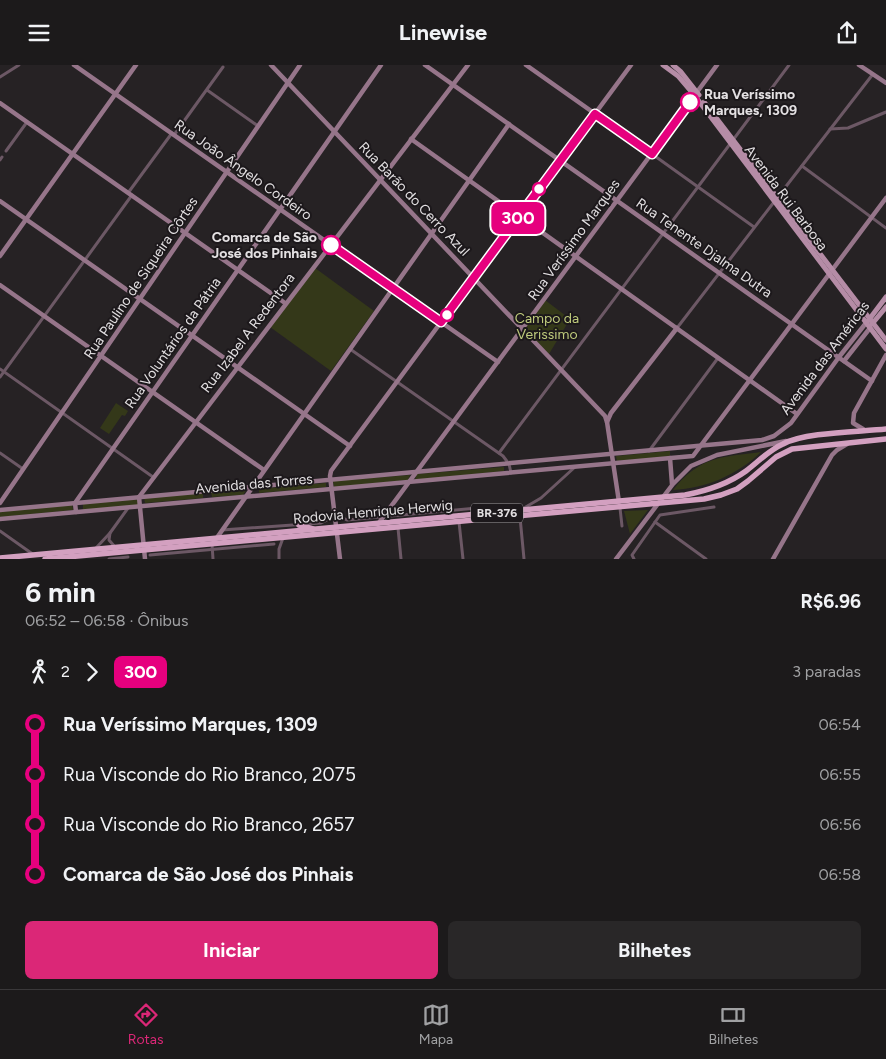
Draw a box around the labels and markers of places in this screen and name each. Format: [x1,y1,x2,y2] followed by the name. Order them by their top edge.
[704,86,797,119] place label: Rua Veríssimo Marques, 1309
[680,92,700,112] marker: Rua Veríssimo Marques, 1309
[532,182,546,196] unlabelled marker
[211,229,317,262] place label: Comarca de São José dos Pinhais
[321,235,341,255] marker: Comarca de São José dos Pinhais
[440,308,454,322] unlabelled marker

